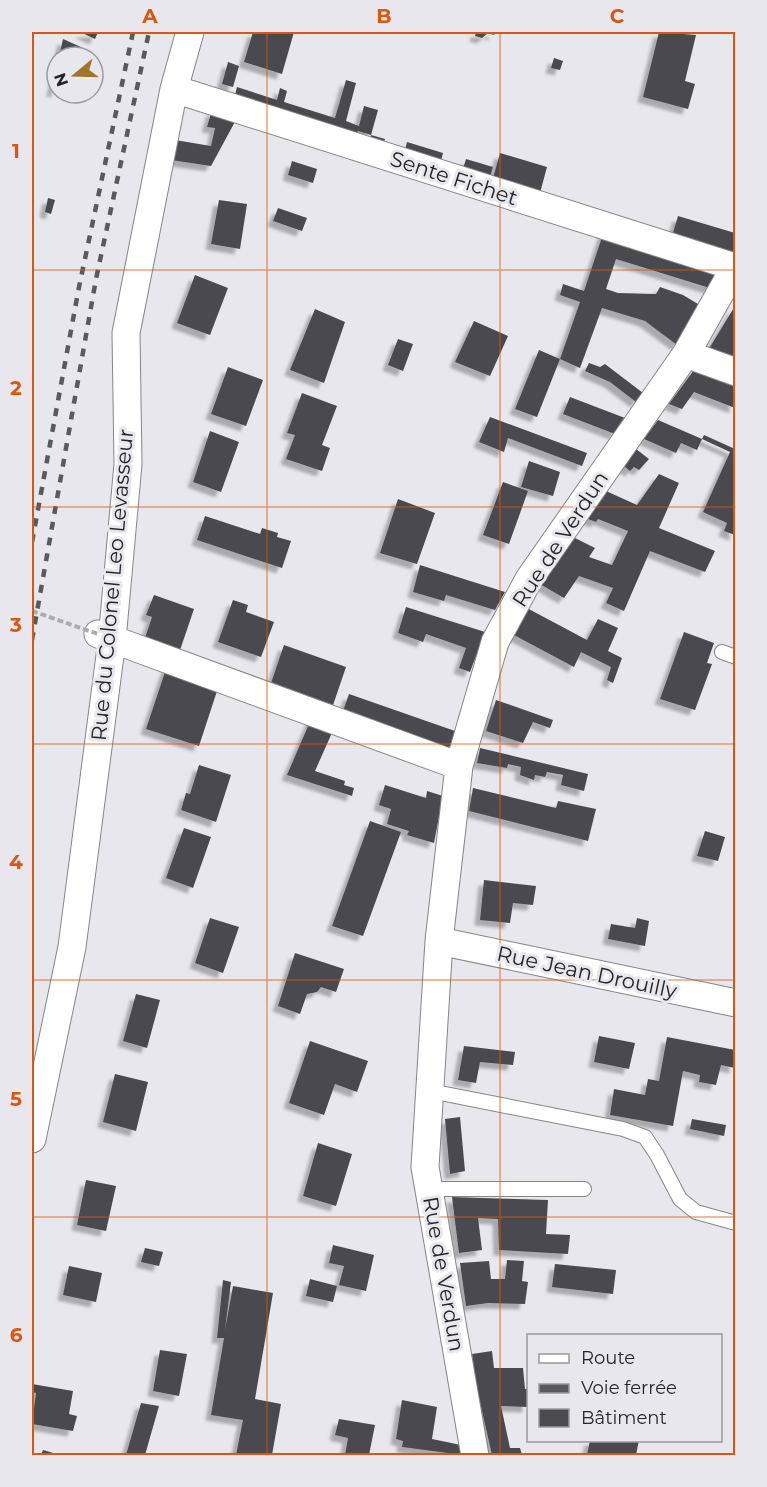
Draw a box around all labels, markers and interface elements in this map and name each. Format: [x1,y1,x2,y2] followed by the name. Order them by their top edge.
[141,4,158,28] text: A
[376,4,392,28] text: B
[610,4,625,28] text: C
[45,45,105,105] north arrow
[50,71,72,89] text: N
[12,139,20,163] text: 1
[387,146,521,210] street label: Sente Fichet
[10,376,22,400] text: 2
[86,428,138,742] street label: Rue du Colonel Leo Levasseur
[507,466,613,612] street label: Rue de Verdun
[9,613,22,637] text: 3
[9,850,23,874] text: 4
[495,941,680,1003] street label: Rue Jean Drouilly
[10,1087,22,1111] text: 5
[418,1195,470,1353] street label: Rue de Verdun
[10,1323,23,1347] text: 6
[527,1334,722,1442] legend
[581,1347,635,1369] text: Route
[581,1377,677,1399] text: Voie ferrée
[581,1407,667,1429] text: Bâtiment

